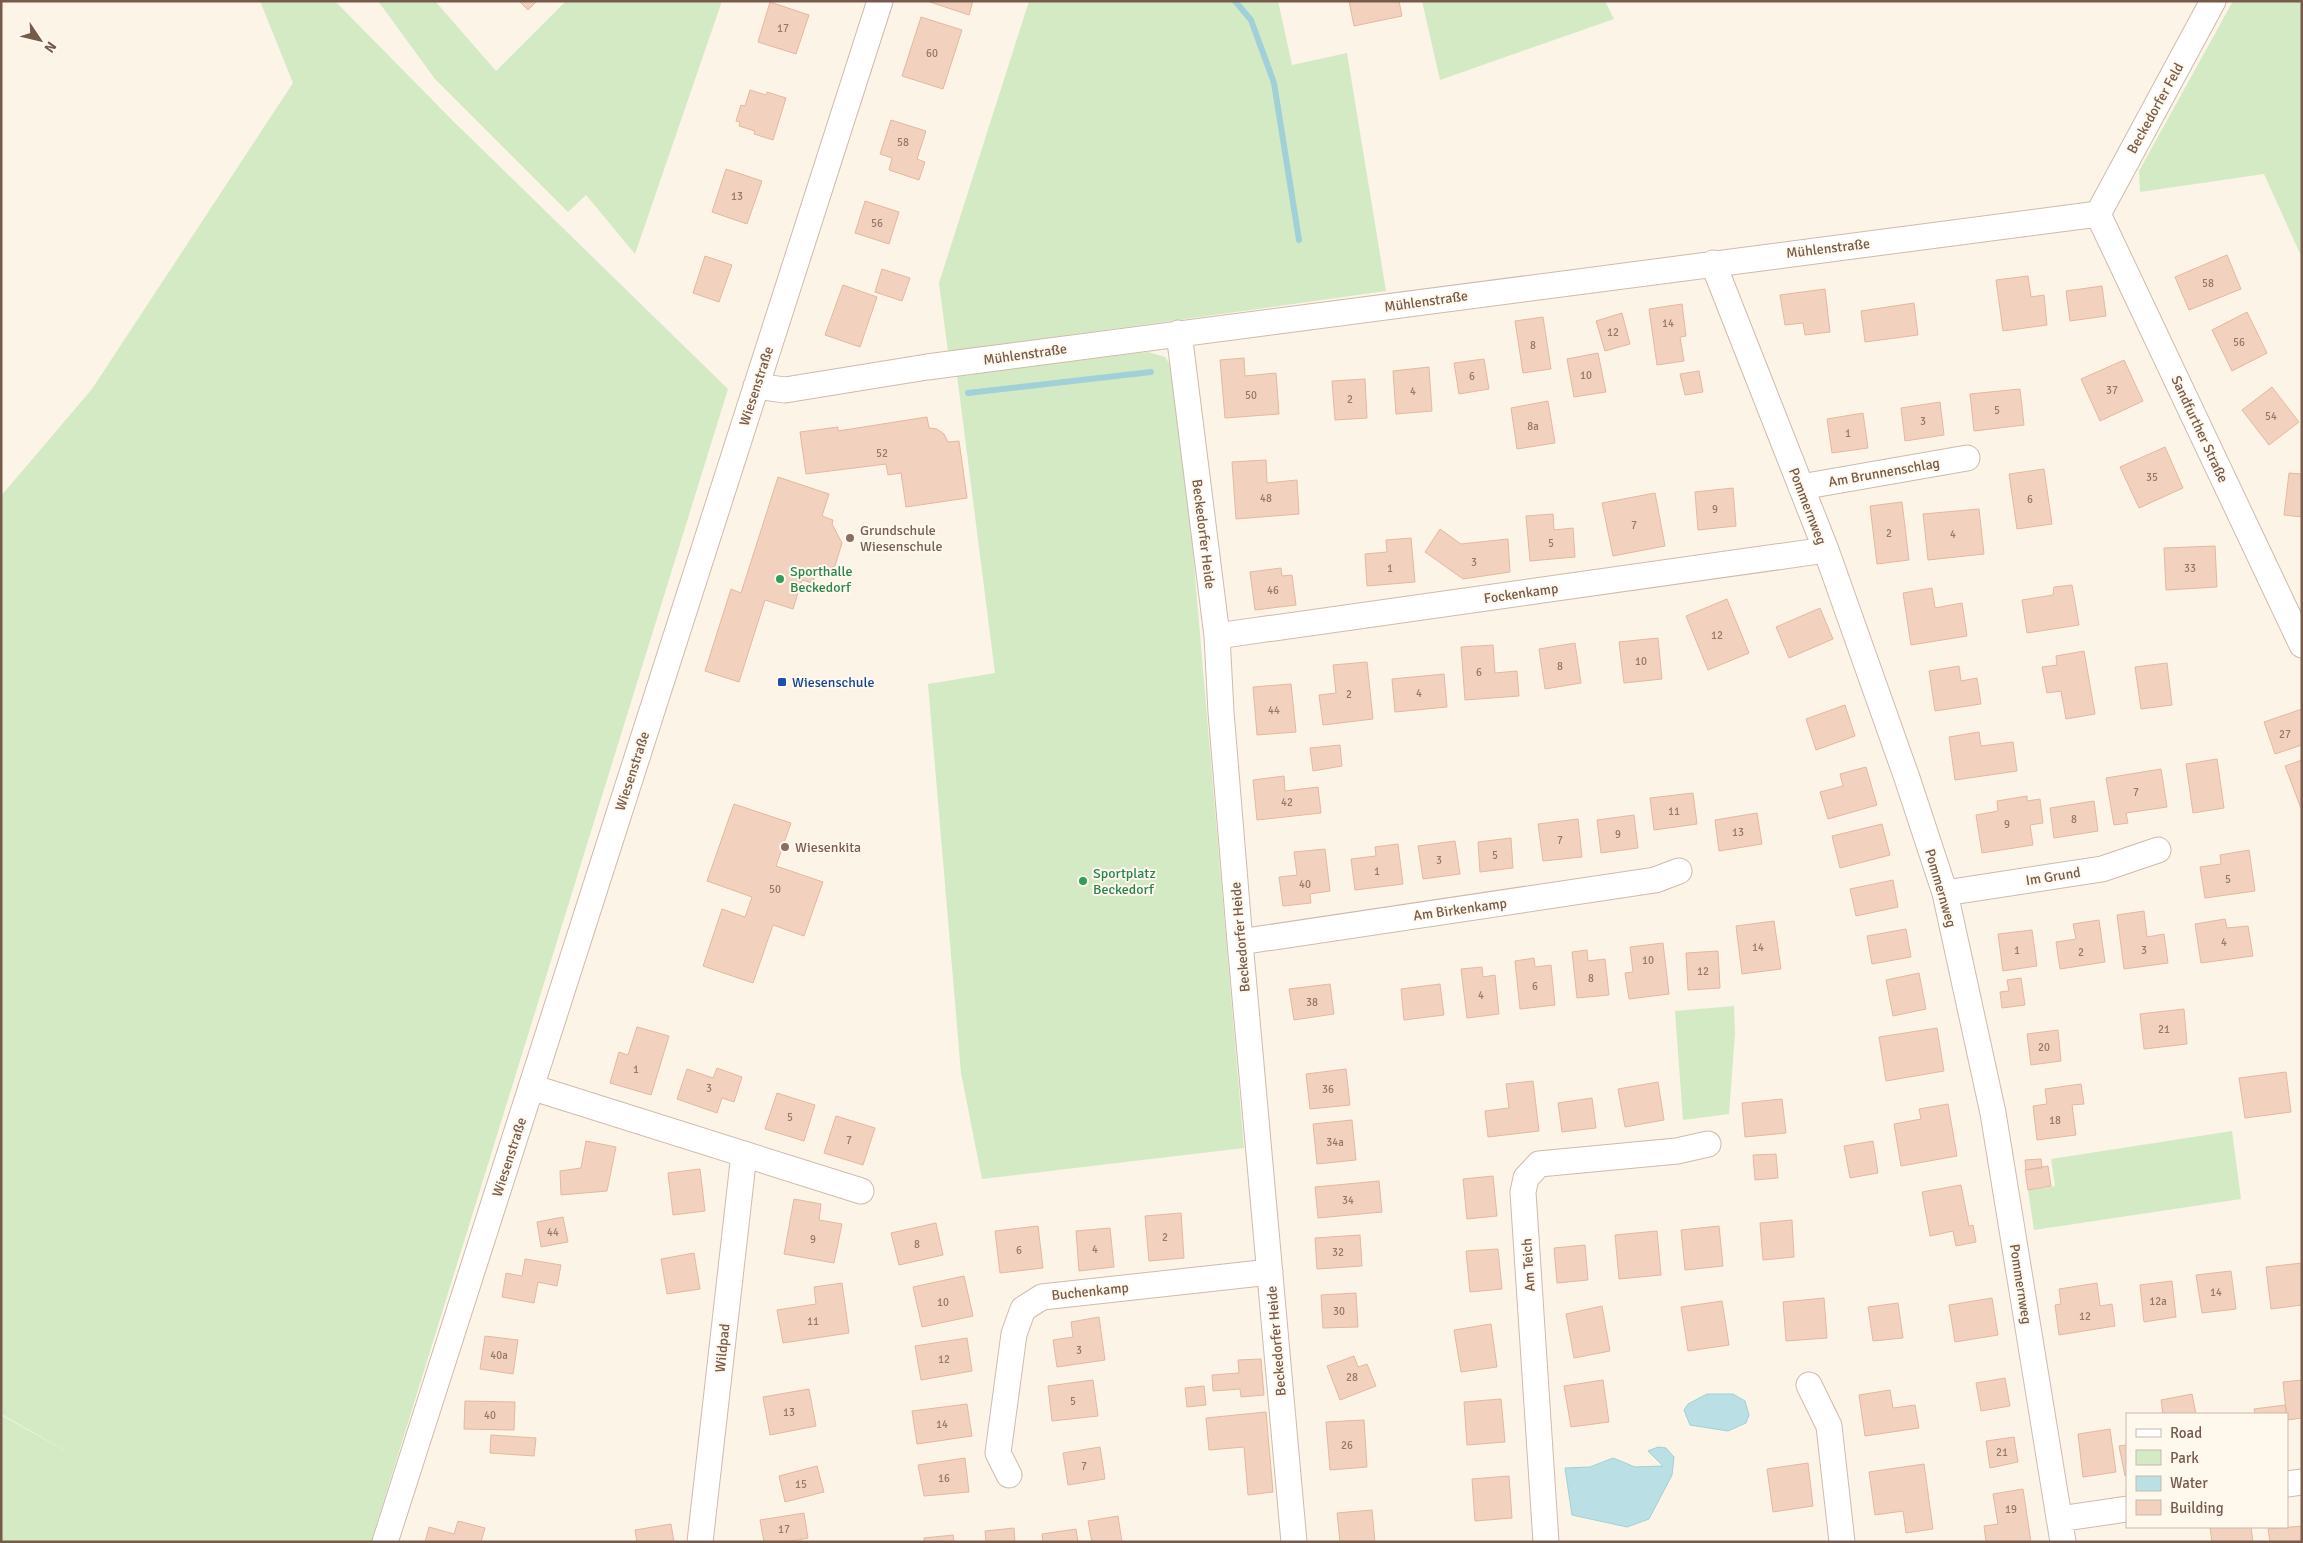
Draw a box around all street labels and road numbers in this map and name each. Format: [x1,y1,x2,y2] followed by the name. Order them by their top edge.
[2123,60,2187,157] street label: Beckedorfer Feld
[1785,235,1871,262] street label: Mühlenstraße
[1383,287,1469,316] street label: Mühlenstraße
[982,340,1068,369] street label: Mühlenstraße
[736,344,777,428] street label: Wiesenstraße
[2167,373,2232,485] street label: Sandfurther Straße
[1827,454,1941,491] street label: Am Brunnenschlag
[1785,465,1830,547] street label: Pommernweg
[1188,478,1219,590] street label: Beckedorfer Heide
[1483,580,1559,607] street label: Fockenkamp
[612,729,653,813] street label: Wiesenstraße
[1921,847,1960,929] street label: Pommernweg
[2024,864,2082,889] street label: Im Grund
[1227,881,1254,993] street label: Beckedorfer Heide
[1412,895,1508,924] street label: Am Birkenkamp
[489,1115,530,1199] street label: Wiesenstraße
[1518,1238,1539,1292] street label: Am Teich
[2006,1243,2035,1325] street label: Pommernweg
[1051,1279,1130,1304] street label: Buchenkamp
[1263,1285,1290,1397] street label: Beckedorfer Heide
[711,1323,734,1373] street label: Wildpad

